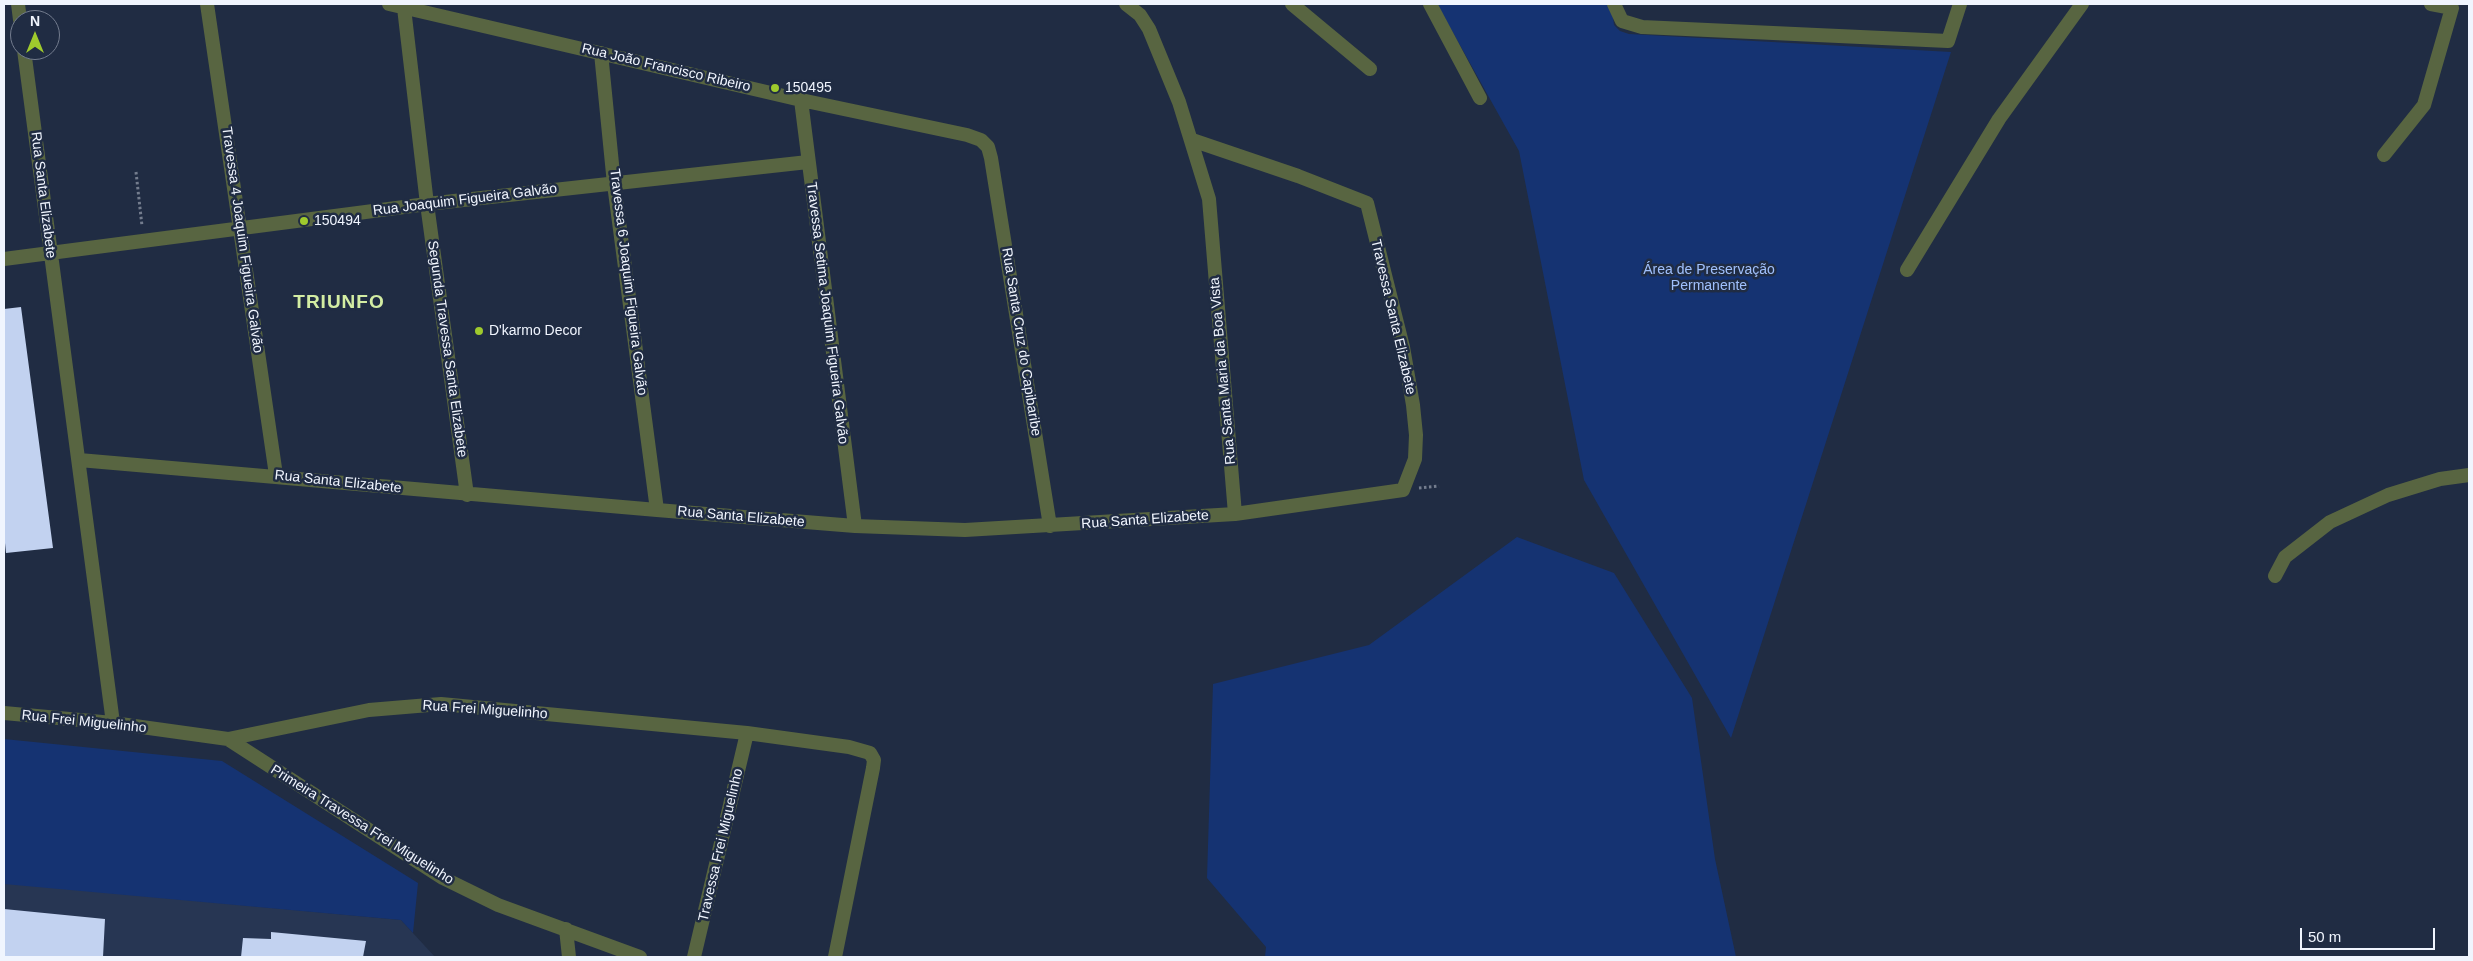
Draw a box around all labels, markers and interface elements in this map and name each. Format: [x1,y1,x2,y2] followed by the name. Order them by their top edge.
[10,10,60,60] north arrow
[30,13,40,29] text: N
[580,40,752,96] street label: Rua João Francisco Ribeiro
[785,80,832,96] place label: 150495
[769,82,781,94] marker: 150495
[218,126,266,354] street label: Travessa 4 Joaquim Figueira Galvão
[27,131,59,259] street label: Rua Santa Elizabete
[606,168,650,396] street label: Travessa 6 Joaquim Figueira Galvão
[372,180,558,220] street label: Rua Joaquim Figueira Galvão
[803,181,851,445] street label: Travessa Setima Joaquim Figueira Galvão
[314,213,361,229] place label: 150494
[298,215,310,227] marker: 150494
[1367,238,1419,396] street label: Travessa Santa Elizabete
[423,239,471,459] street label: Segunda Travessa Santa Elizabete
[998,247,1044,437] street label: Rua Santa Cruz do Capibaribe
[1643,262,1775,294] park label: Área de Preservação Permanente
[1206,277,1240,465] street label: Rua Santa Maria da Boa Vista
[292,292,386,314] district label: TRIUNFO
[489,323,582,339] place label: D'karmo Decor
[473,325,485,337] marker: D'karmo Decor
[274,467,402,497] street label: Rua Santa Elizabete
[677,503,805,531] street label: Rua Santa Elizabete
[1081,507,1209,533] street label: Rua Santa Elizabete
[422,697,548,723] street label: Rua Frei Miguelinho
[21,707,147,737] street label: Rua Frei Miguelinho
[267,762,457,888] street label: Primeira Travessa Frei Miguelinho
[695,767,747,923] street label: Travessa Frei Miguelinho
[2303,918,2438,950] scale bar
[2308,928,2341,945] text: 50 m

